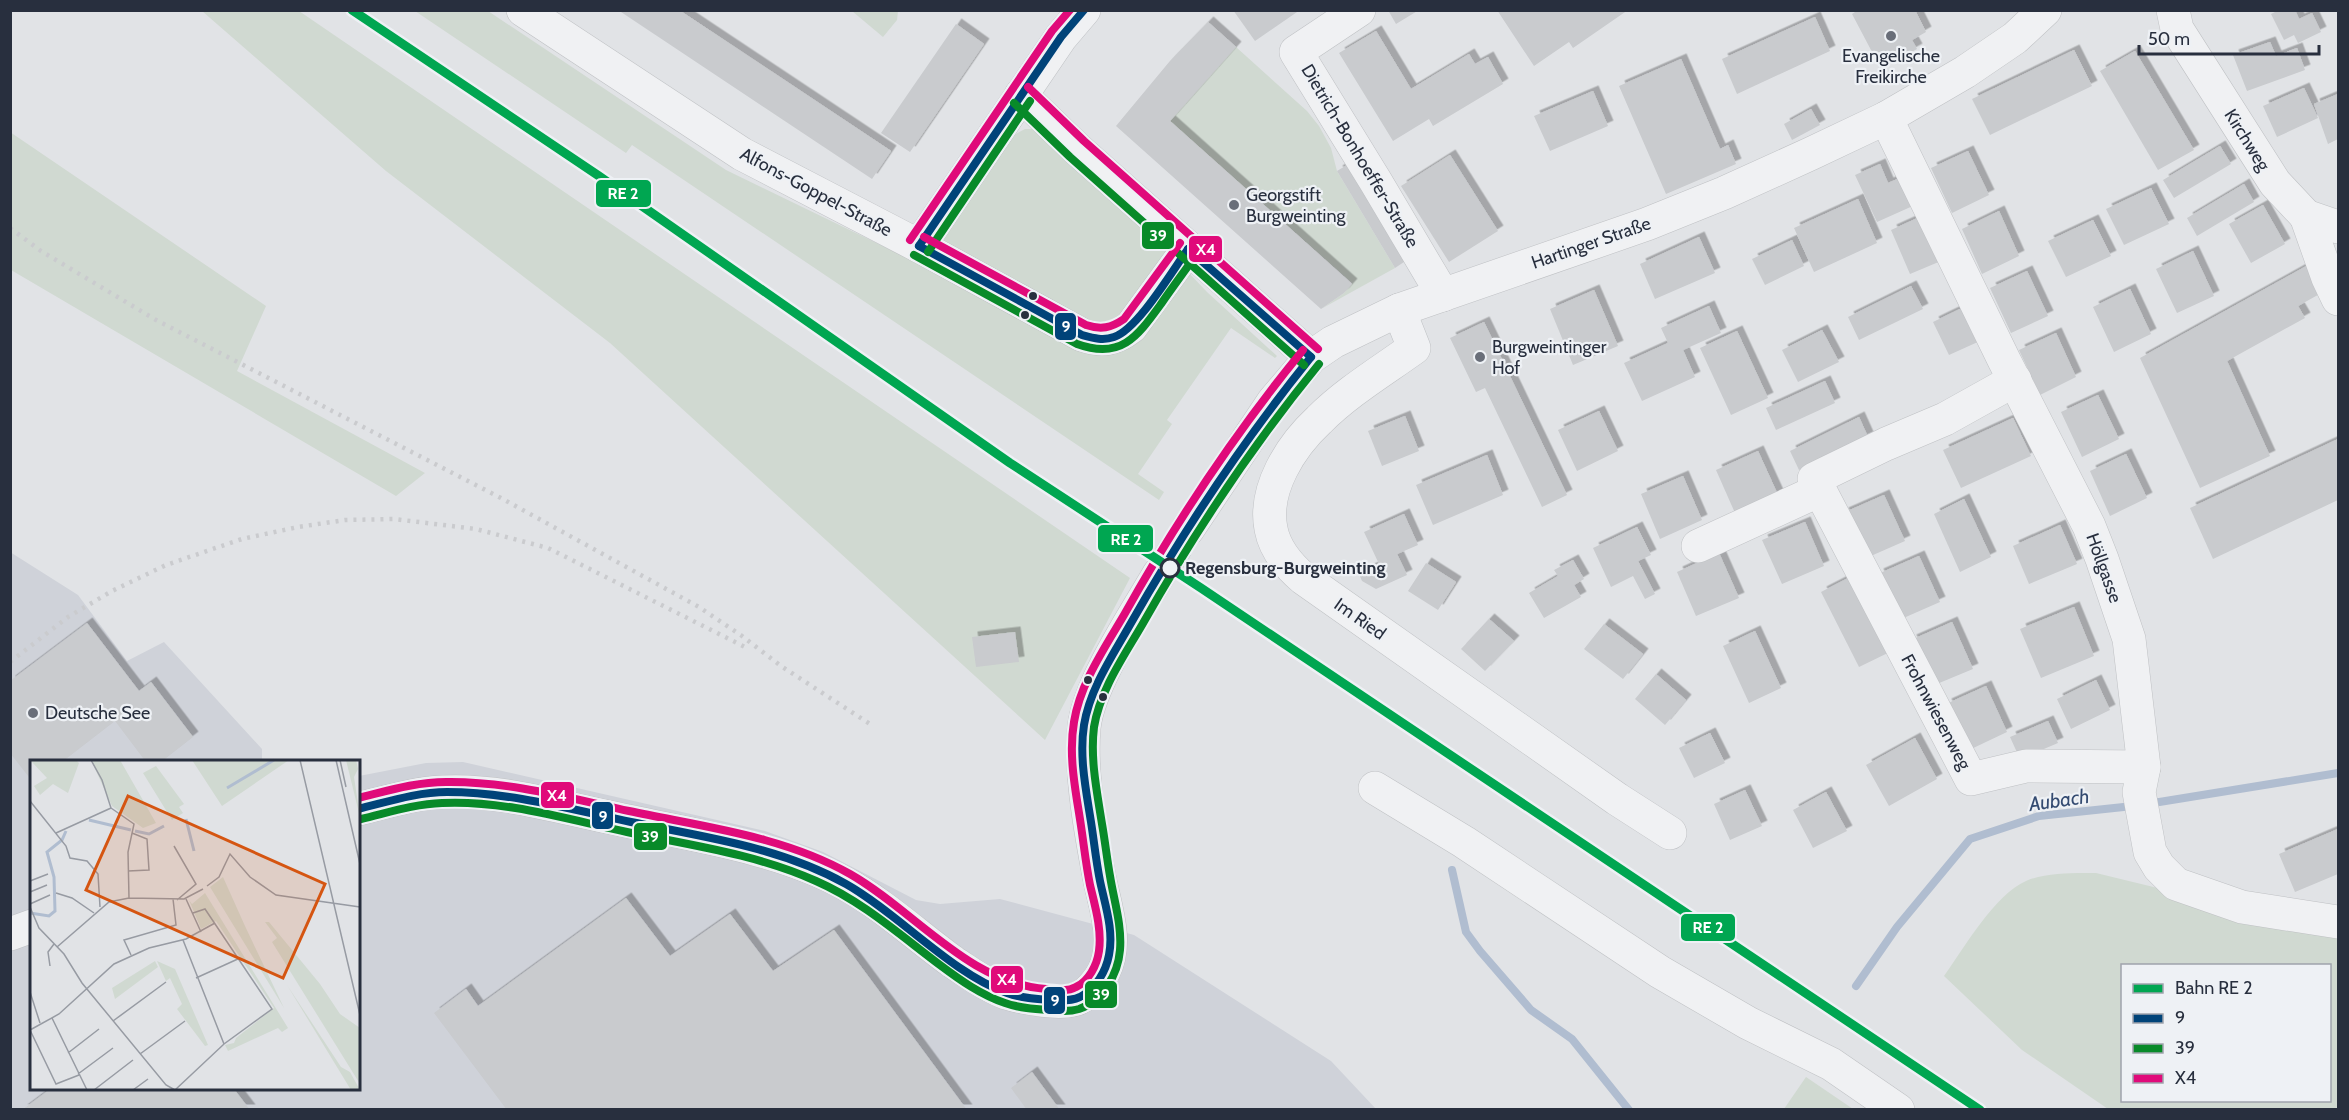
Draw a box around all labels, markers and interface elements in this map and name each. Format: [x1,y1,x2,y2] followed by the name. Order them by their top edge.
[2139,18,2319,56] scale bar
[2148,28,2190,50] text: 50 m
[1884,29,1898,43] marker: Evangelische Freikirche
[1842,45,1940,88] place label: Evangelische Freikirche
[1296,60,1424,252] street label: Dietrich-Bonhoeffer-Straße
[2219,105,2275,176] street label: Kirchweg
[736,143,896,241] street label: Alfons-Goppel-Straße
[595,179,652,208] line badge: RE 2
[607,184,639,203] text: RE 2
[1246,184,1346,227] place label: Georgstift Burgweinting
[1227,198,1241,212] marker: Georgstift Burgweinting
[1528,212,1654,274] street label: Hartinger Straße
[1141,221,1175,250] line badge: 39
[1149,226,1167,245] text: 39
[1188,235,1223,263] line badge: X4
[1195,240,1216,259] text: X4
[1027,290,1039,302] unlabelled marker
[1019,309,1031,321] unlabelled marker
[1054,312,1077,341] line badge: 9
[1062,317,1071,336] text: 9
[1492,336,1607,379] place label: Burgweintinger Hof
[1473,350,1487,364] marker: Burgweintinger Hof
[1097,524,1154,553] line badge: RE 2
[1110,530,1142,549] text: RE 2
[2081,530,2127,606] street label: Höllgasse
[1185,557,1385,579] place label: Regensburg-Burgweinting
[1160,558,1180,578] marker: Regensburg-Burgweinting
[1330,593,1390,645] street label: Im Ried
[1896,651,1976,774] street label: Frohnwiesenweg
[1082,674,1094,686] unlabelled marker
[1097,691,1109,703] unlabelled marker
[45,702,150,724] place label: Deutsche See
[26,706,40,720] marker: Deutsche See
[30,760,360,1090] inset map
[540,781,575,809] line badge: X4
[2026,784,2091,816] water label: Aubach
[546,786,567,805] text: X4
[591,801,614,830] line badge: 9
[599,807,608,826] text: 9
[633,822,668,851] line badge: 39
[641,827,659,846] text: 39
[1680,913,1736,942] line badge: RE 2
[1692,918,1724,937] text: RE 2
[2121,964,2331,1102] legend
[990,965,1024,994] line badge: X4
[996,970,1017,989] text: X4
[2175,977,2253,999] text: Bahn RE 2
[1084,980,1118,1009] line badge: 39
[1092,985,1110,1004] text: 39
[1043,986,1066,1015] line badge: 9
[1051,991,1060,1010] text: 9
[2175,1007,2185,1029] text: 9
[2175,1037,2195,1059] text: 39
[2175,1067,2196,1089] text: X4

